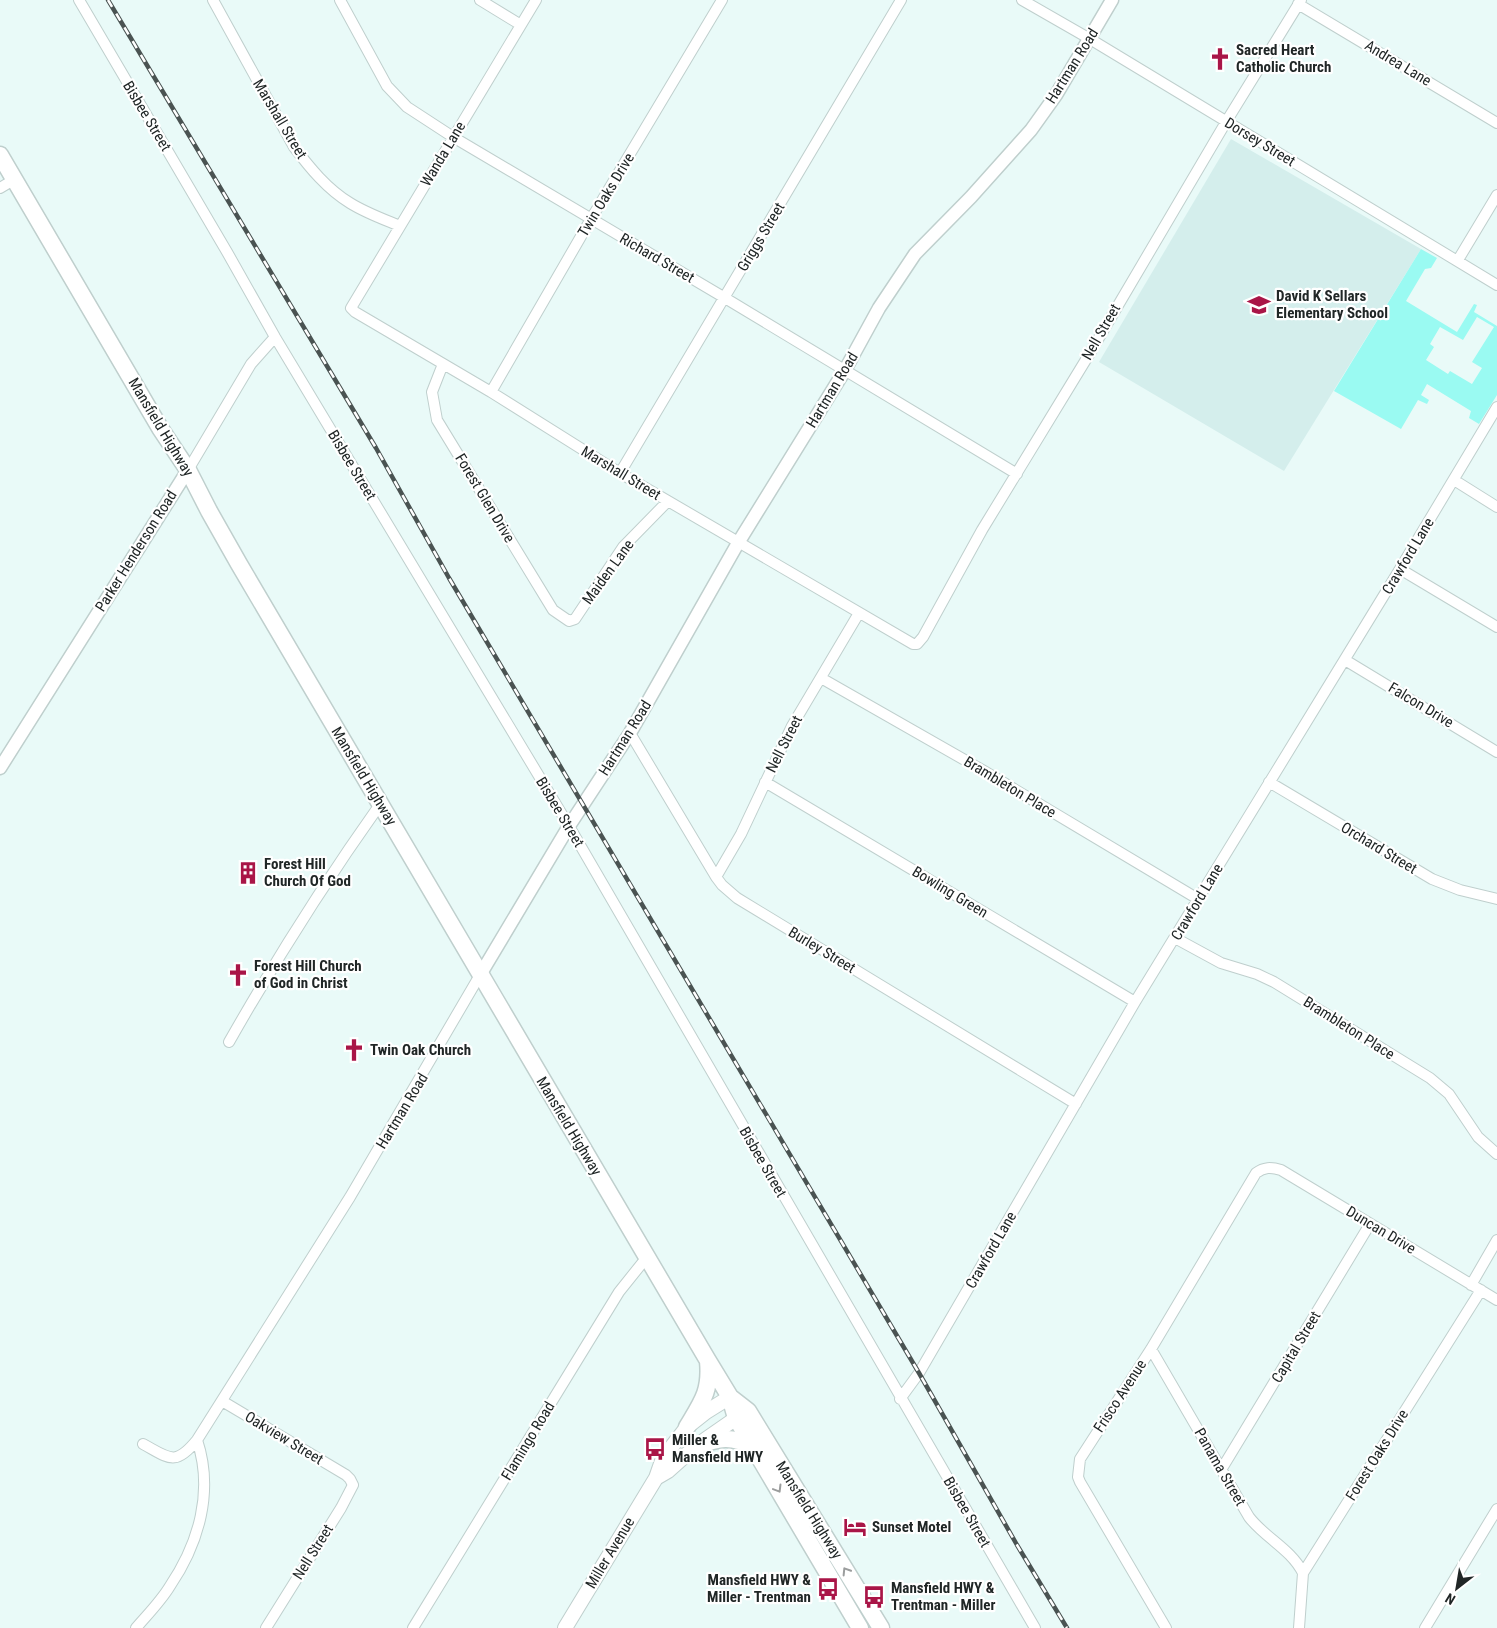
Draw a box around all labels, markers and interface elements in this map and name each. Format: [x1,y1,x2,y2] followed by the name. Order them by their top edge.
[1042,25,1102,107] street label: Hartman Road
[1362,36,1434,90] street label: Andrea Lane
[1236,41,1331,76] place label: Sacred Heart Catholic Church
[1207,46,1233,72] church icon: Sacred Heart Catholic Church
[249,76,311,162] street label: Marshall Street
[119,78,175,154] street label: Bisbee Street
[1221,114,1299,170] street label: Dorsey Street
[417,118,469,190] street label: Wanda Lane
[574,150,638,240] street label: Twin Oaks Drive
[733,199,789,275] street label: Griggs Street
[616,229,698,287] street label: Richard Street
[1276,287,1388,322] place label: David K Sellars Elementary School
[1246,292,1272,318] school or university icon: David K Sellars Elementary School
[1078,301,1124,363] street label: Nell Street
[802,349,862,431] street label: Hartman Road
[124,374,198,480] street label: Mansfield Highway
[324,427,380,503] street label: Bisbee Street
[578,442,664,504] street label: Marshall Street
[451,450,519,546] street label: Forest Glen Drive
[91,487,181,615] street label: Parker Henderson Road
[1378,515,1438,597] street label: Crawford Lane
[578,536,638,608] street label: Maiden Lane
[1385,679,1457,731] street label: Falcon Drive
[595,697,655,779] street label: Hartman Road
[762,712,806,776] street label: Nell Street
[327,723,401,829] street label: Mansfield Highway
[961,752,1059,822] street label: Brambleton Place
[532,774,588,850] street label: Bisbee Street
[1338,818,1420,878] street label: Orchard Street
[264,855,351,890] place label: Forest Hill Church Of God
[235,860,261,886] building icon: Forest Hill Church Of God
[1167,861,1227,943] street label: Crawford Lane
[909,862,991,922] street label: Bowling Green
[785,923,859,977] street label: Burley Street
[254,957,362,992] place label: Forest Hill Church of God in Christ
[225,962,251,988] church icon: Forest Hill Church of God in Christ
[1300,993,1398,1063] street label: Brambleton Place
[341,1037,367,1063] church icon: Twin Oak Church
[370,1041,471,1059] place label: Twin Oak Church
[372,1070,432,1152] street label: Hartman Road
[532,1073,606,1179] street label: Mansfield Highway
[736,1123,790,1201] street label: Bisbee Street
[1343,1202,1419,1258] street label: Duncan Drive
[962,1208,1020,1292] street label: Crawford Lane
[1268,1308,1324,1386] street label: Capital Street
[1090,1356,1150,1436] street label: Frisco Avenue
[498,1399,558,1483] street label: Flamingo Road
[1342,1406,1412,1504] street label: Forest Oaks Drive
[242,1408,326,1468] street label: Oakview Street
[1190,1425,1250,1509] street label: Panama Street
[672,1431,764,1466] place label: Miller & Mansfield HWY
[642,1436,668,1462] bus stop icon: Miller & Mansfield HWY
[772,1458,846,1562] street label: Mansfield Highway
[940,1473,994,1551] street label: Bisbee Street
[772,1483,782,1492] one-way arrow
[582,1514,638,1592] street label: Miller Avenue
[842,1514,868,1540] hotel icon: Sunset Motel
[872,1518,951,1536] place label: Sunset Motel
[289,1521,337,1583] street label: Nell Street
[1432,1563,1482,1613] north arrow
[843,1568,853,1577] one-way arrow
[707,1571,811,1606] place label: Mansfield HWY & Miller - Trentman
[815,1576,841,1602] bus stop icon: Mansfield HWY & Miller - Trentman
[891,1579,995,1614] place label: Mansfield HWY & Trentman - Miller
[861,1584,887,1610] bus stop icon: Mansfield HWY & Trentman - Miller
[1443,1590,1458,1608] text: N

